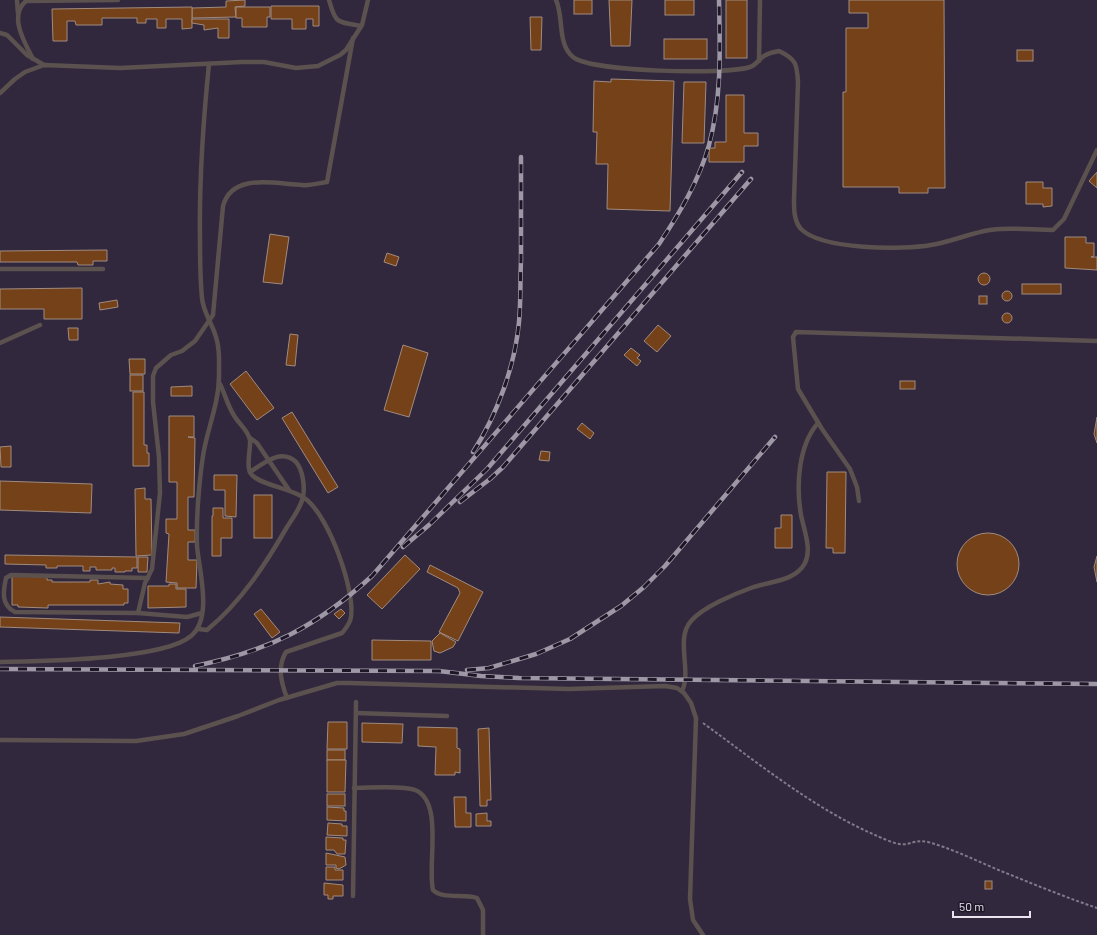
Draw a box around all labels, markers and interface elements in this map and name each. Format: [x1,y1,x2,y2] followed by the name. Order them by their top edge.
[953,893,1030,919] scale bar
[959,899,984,913] text: 50 m

